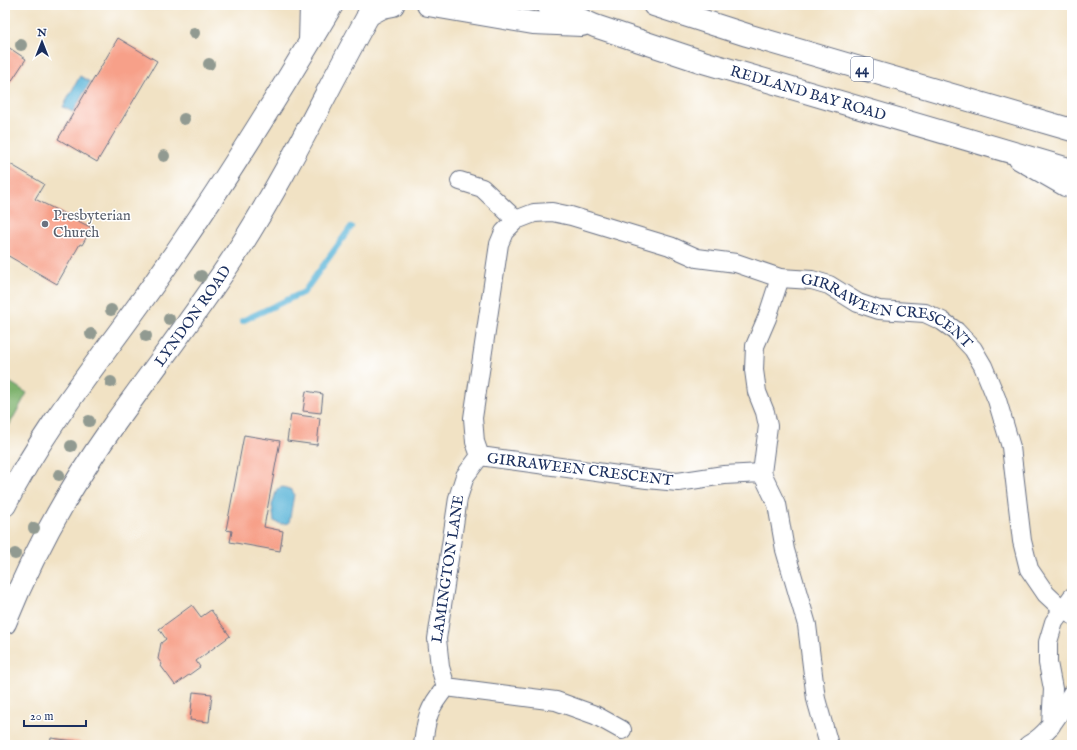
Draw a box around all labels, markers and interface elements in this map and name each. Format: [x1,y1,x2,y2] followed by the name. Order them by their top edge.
[22,22,62,62] north arrow
[36,26,47,40] text: N
[851,57,873,81] road number: 44
[728,61,888,125] street label: REDLAND BAY ROAD
[53,206,131,242] place label: Presbyterian Church
[40,219,50,229] marker: Presbyterian Church
[150,262,235,370] street label: LYNDON ROAD
[800,270,976,353] street label: GIRRAWEEN CRESCENT
[486,449,674,490] street label: GIRRAWEEN CRESCENT
[428,494,468,644] street label: LAMINGTON LANE
[24,702,86,728] scale bar
[30,709,53,724] text: 20 m

